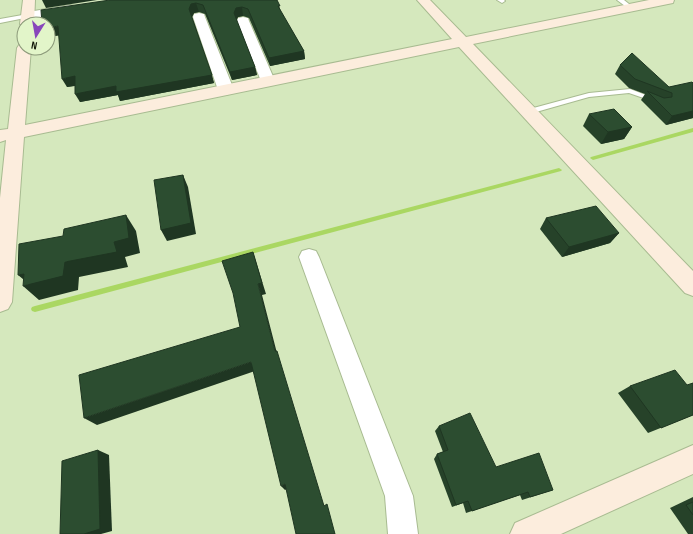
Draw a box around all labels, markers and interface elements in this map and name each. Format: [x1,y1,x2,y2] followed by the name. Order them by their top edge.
[16,16,56,56] north arrow
[30,38,38,52] text: N

